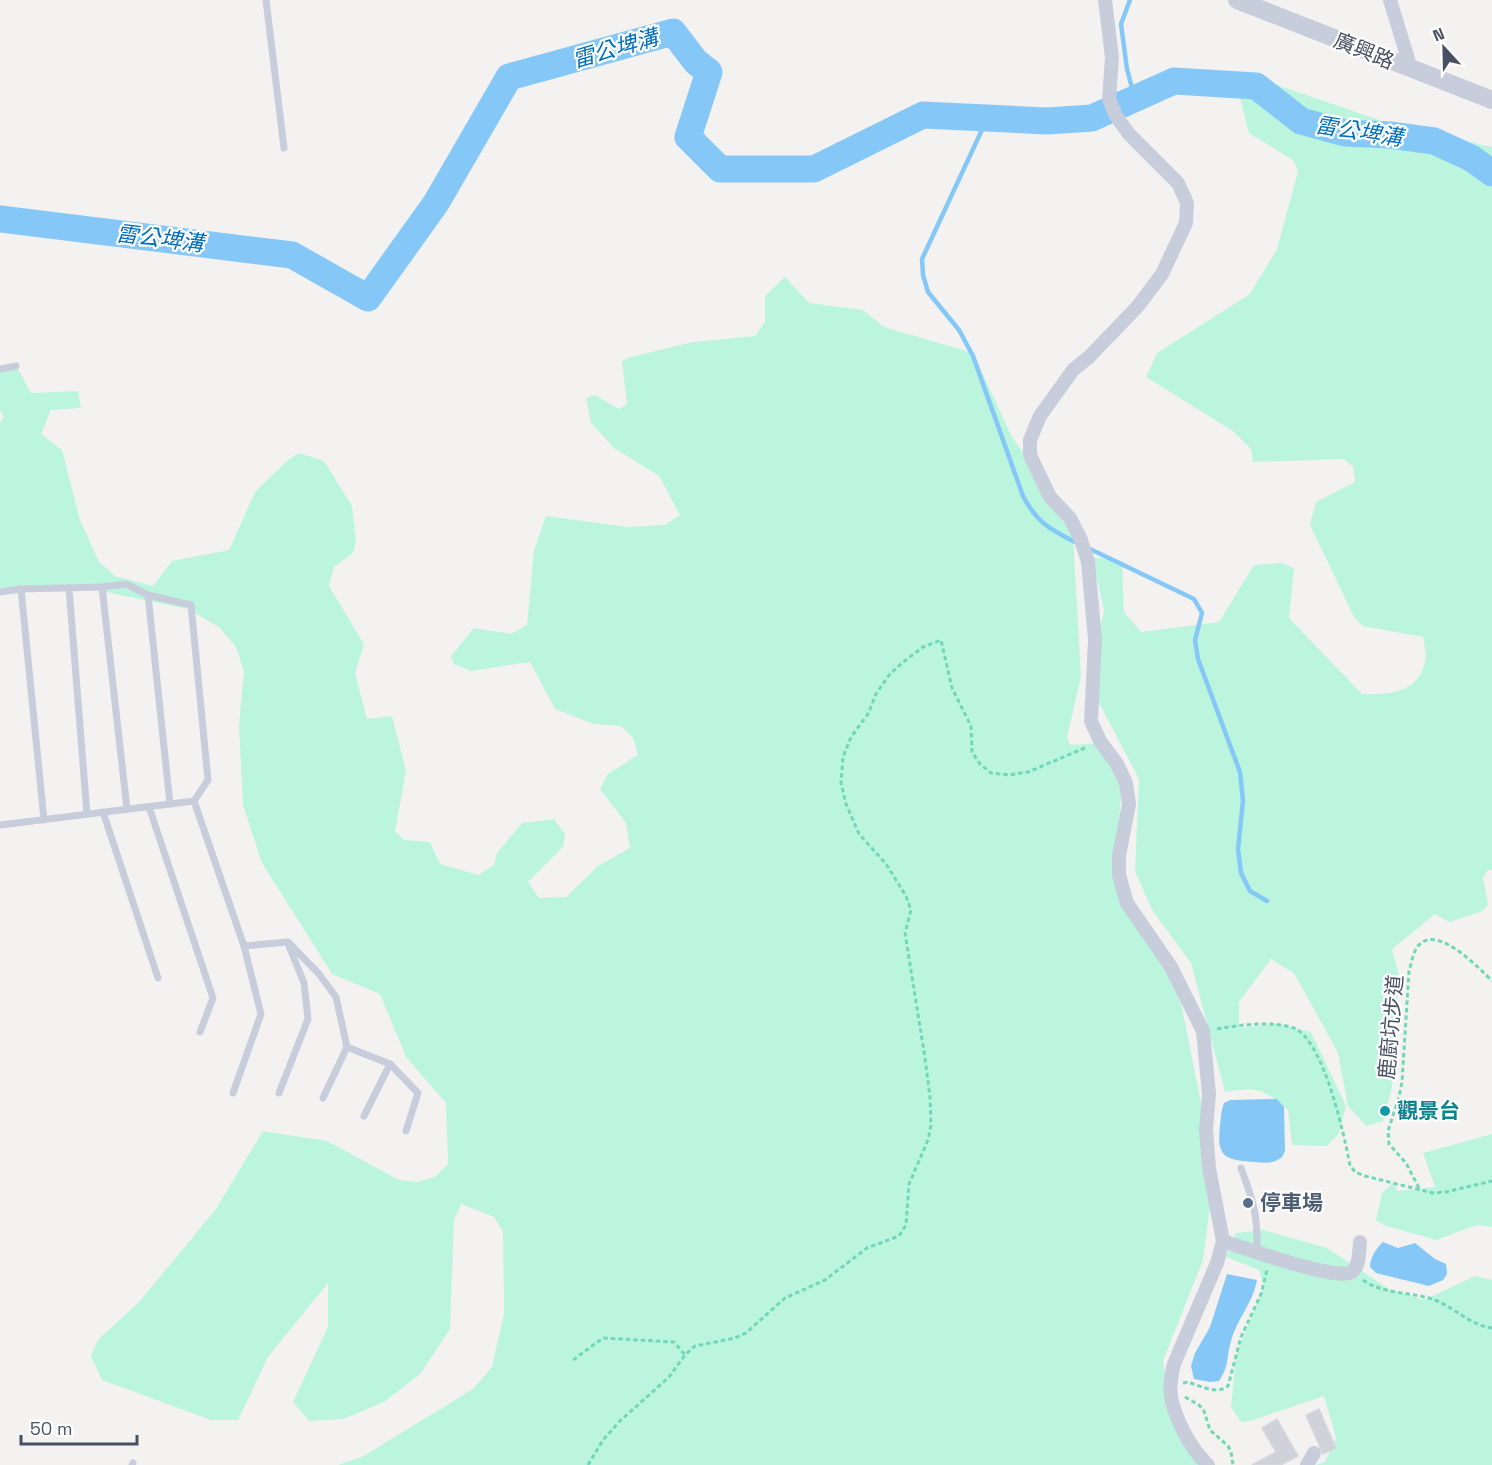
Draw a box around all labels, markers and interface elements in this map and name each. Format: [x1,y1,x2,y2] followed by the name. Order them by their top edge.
[1414,18,1474,78] north arrow
[569,22,664,74] water label: 雷公埤溝
[1430,23,1447,46] text: N
[1330,26,1398,75] street label: 廣興路
[1313,110,1408,152] water label: 雷公埤溝
[115,219,208,258] water label: 雷公埤溝
[1372,973,1409,1080] street label: 鹿廚坑步道
[1397,1097,1460,1124] place label: 觀景台
[1378,1104,1392,1118] marker: 觀景台
[1260,1189,1323,1216] place label: 停車場
[1241,1196,1255,1210] marker: 停車場
[21,1408,136,1446] scale bar
[30,1417,72,1440] text: 50 m

